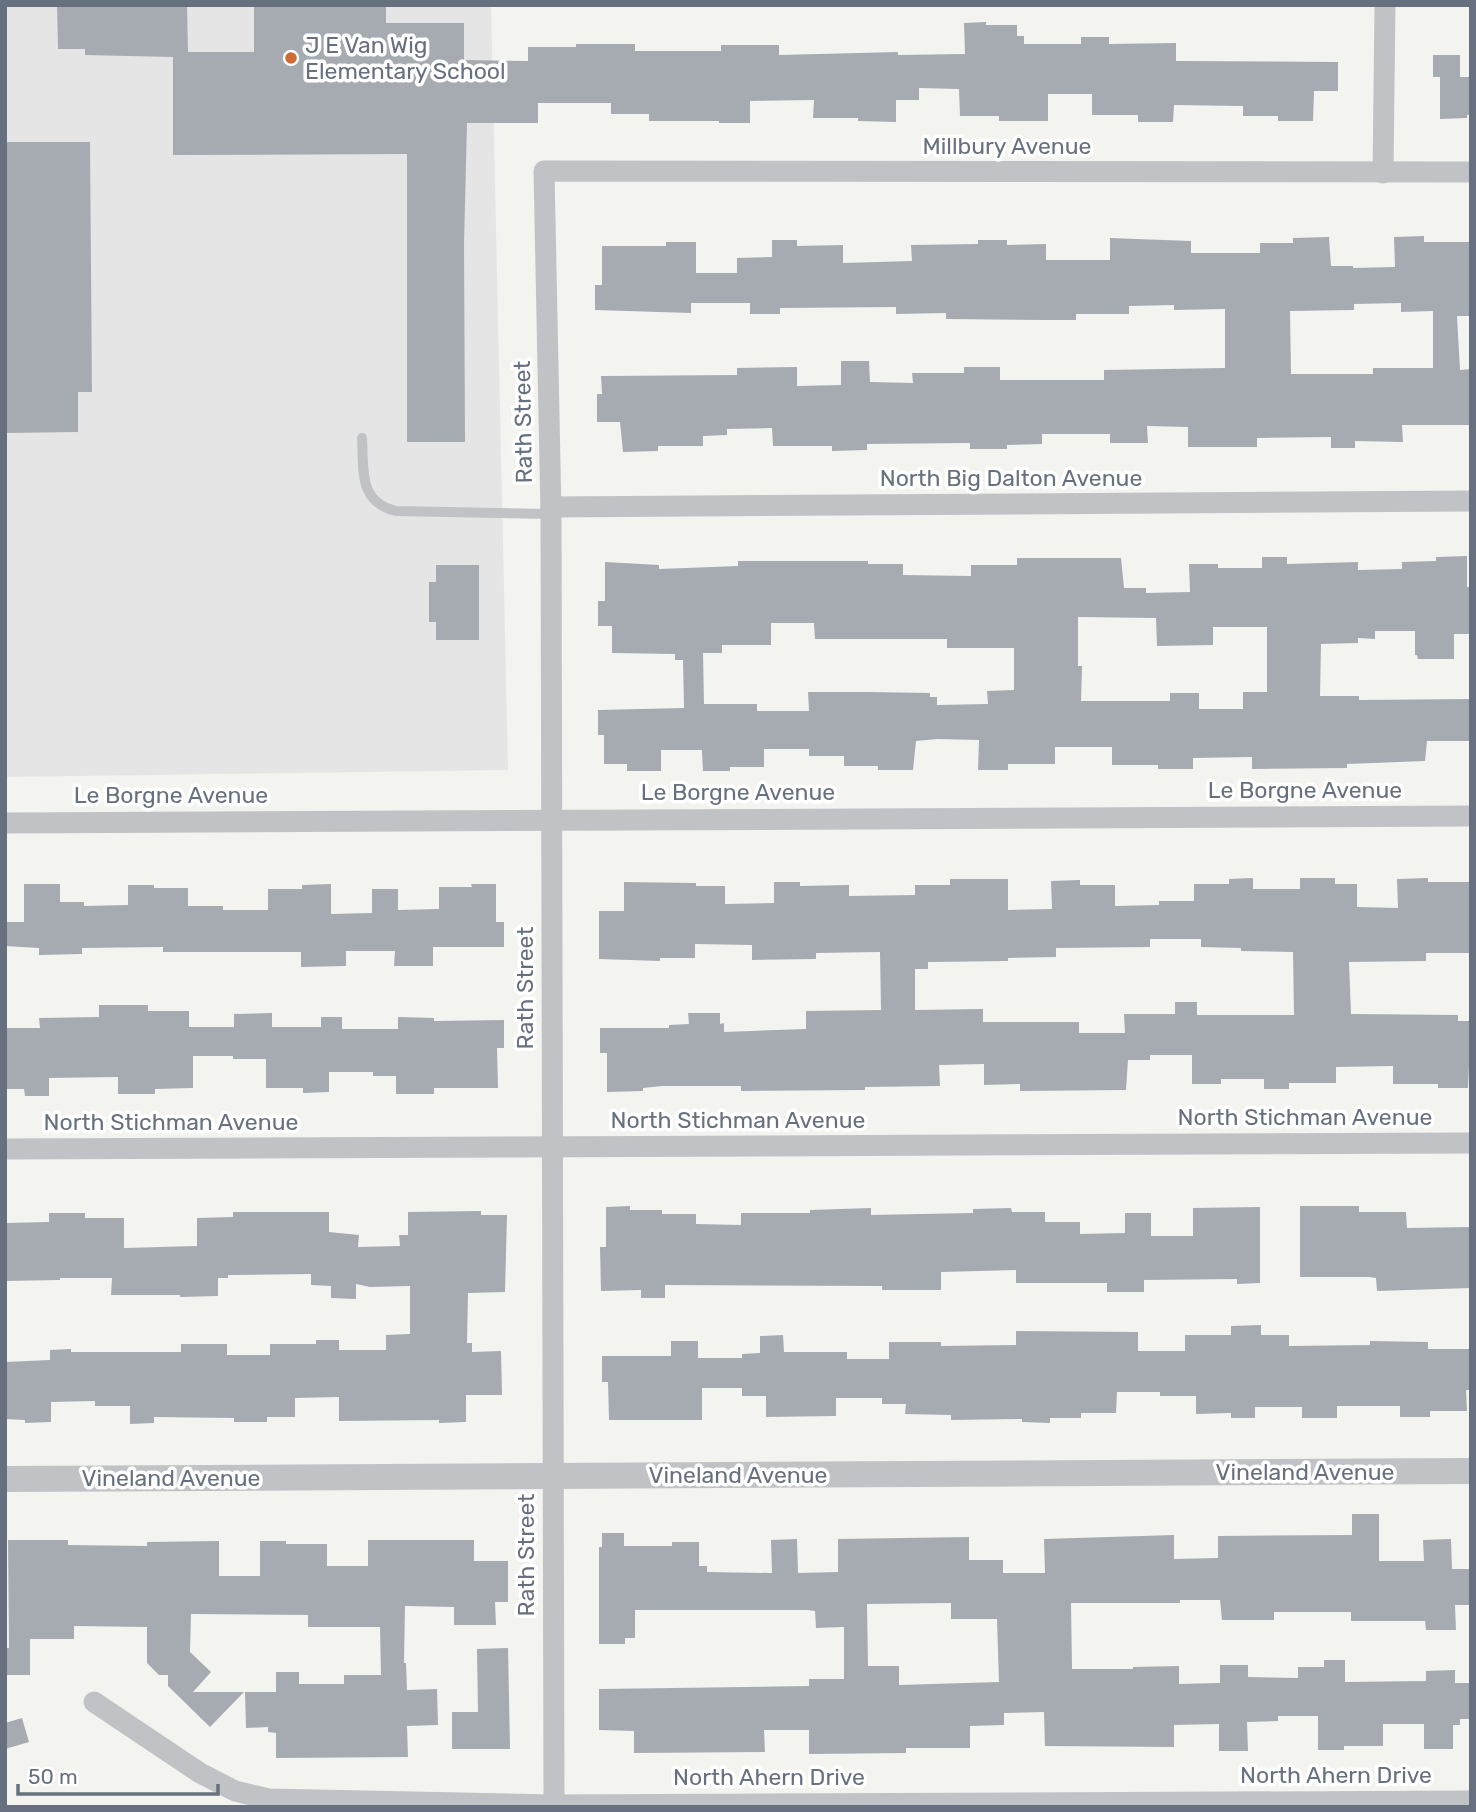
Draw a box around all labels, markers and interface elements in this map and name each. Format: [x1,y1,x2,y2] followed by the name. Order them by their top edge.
[305,31,506,85] place label: J E Van Wig Elementary School
[283,50,299,66] marker: J E Van Wig Elementary School
[923,132,1091,160] street label: Millbury Avenue
[508,360,538,484] street label: Rath Street
[880,464,1142,492] street label: North Big Dalton Avenue
[1208,776,1402,804] street label: Le Borgne Avenue
[641,778,835,806] street label: Le Borgne Avenue
[74,781,268,809] street label: Le Borgne Avenue
[511,927,539,1049] street label: Rath Street
[1178,1103,1432,1131] street label: North Stichman Avenue
[611,1106,865,1134] street label: North Stichman Avenue
[44,1108,298,1136] street label: North Stichman Avenue
[1216,1458,1394,1486] street label: Vineland Avenue
[649,1461,827,1489] street label: Vineland Avenue
[82,1464,260,1492] street label: Vineland Avenue
[512,1494,540,1616] street label: Rath Street
[18,1752,217,1796] scale bar
[1240,1761,1432,1789] street label: North Ahern Drive
[673,1763,865,1791] street label: North Ahern Drive
[28,1764,78,1789] text: 50 m

